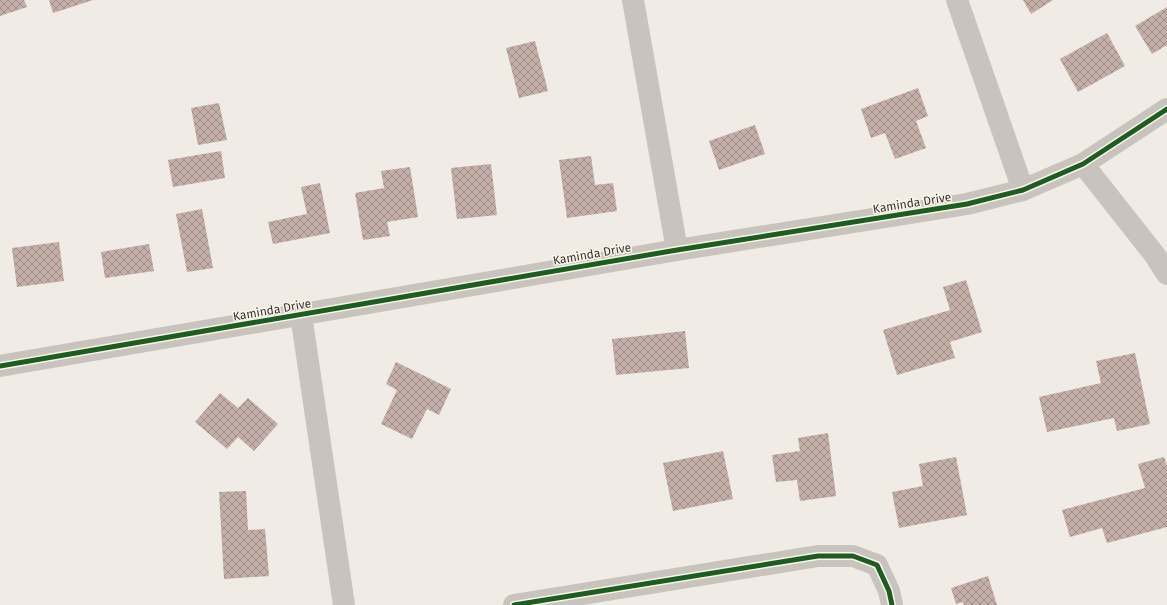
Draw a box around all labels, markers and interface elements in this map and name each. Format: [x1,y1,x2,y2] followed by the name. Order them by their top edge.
[872,190,952,216] street label: Kaminda Drive
[552,240,632,268] street label: Kaminda Drive
[232,296,312,324] street label: Kaminda Drive

